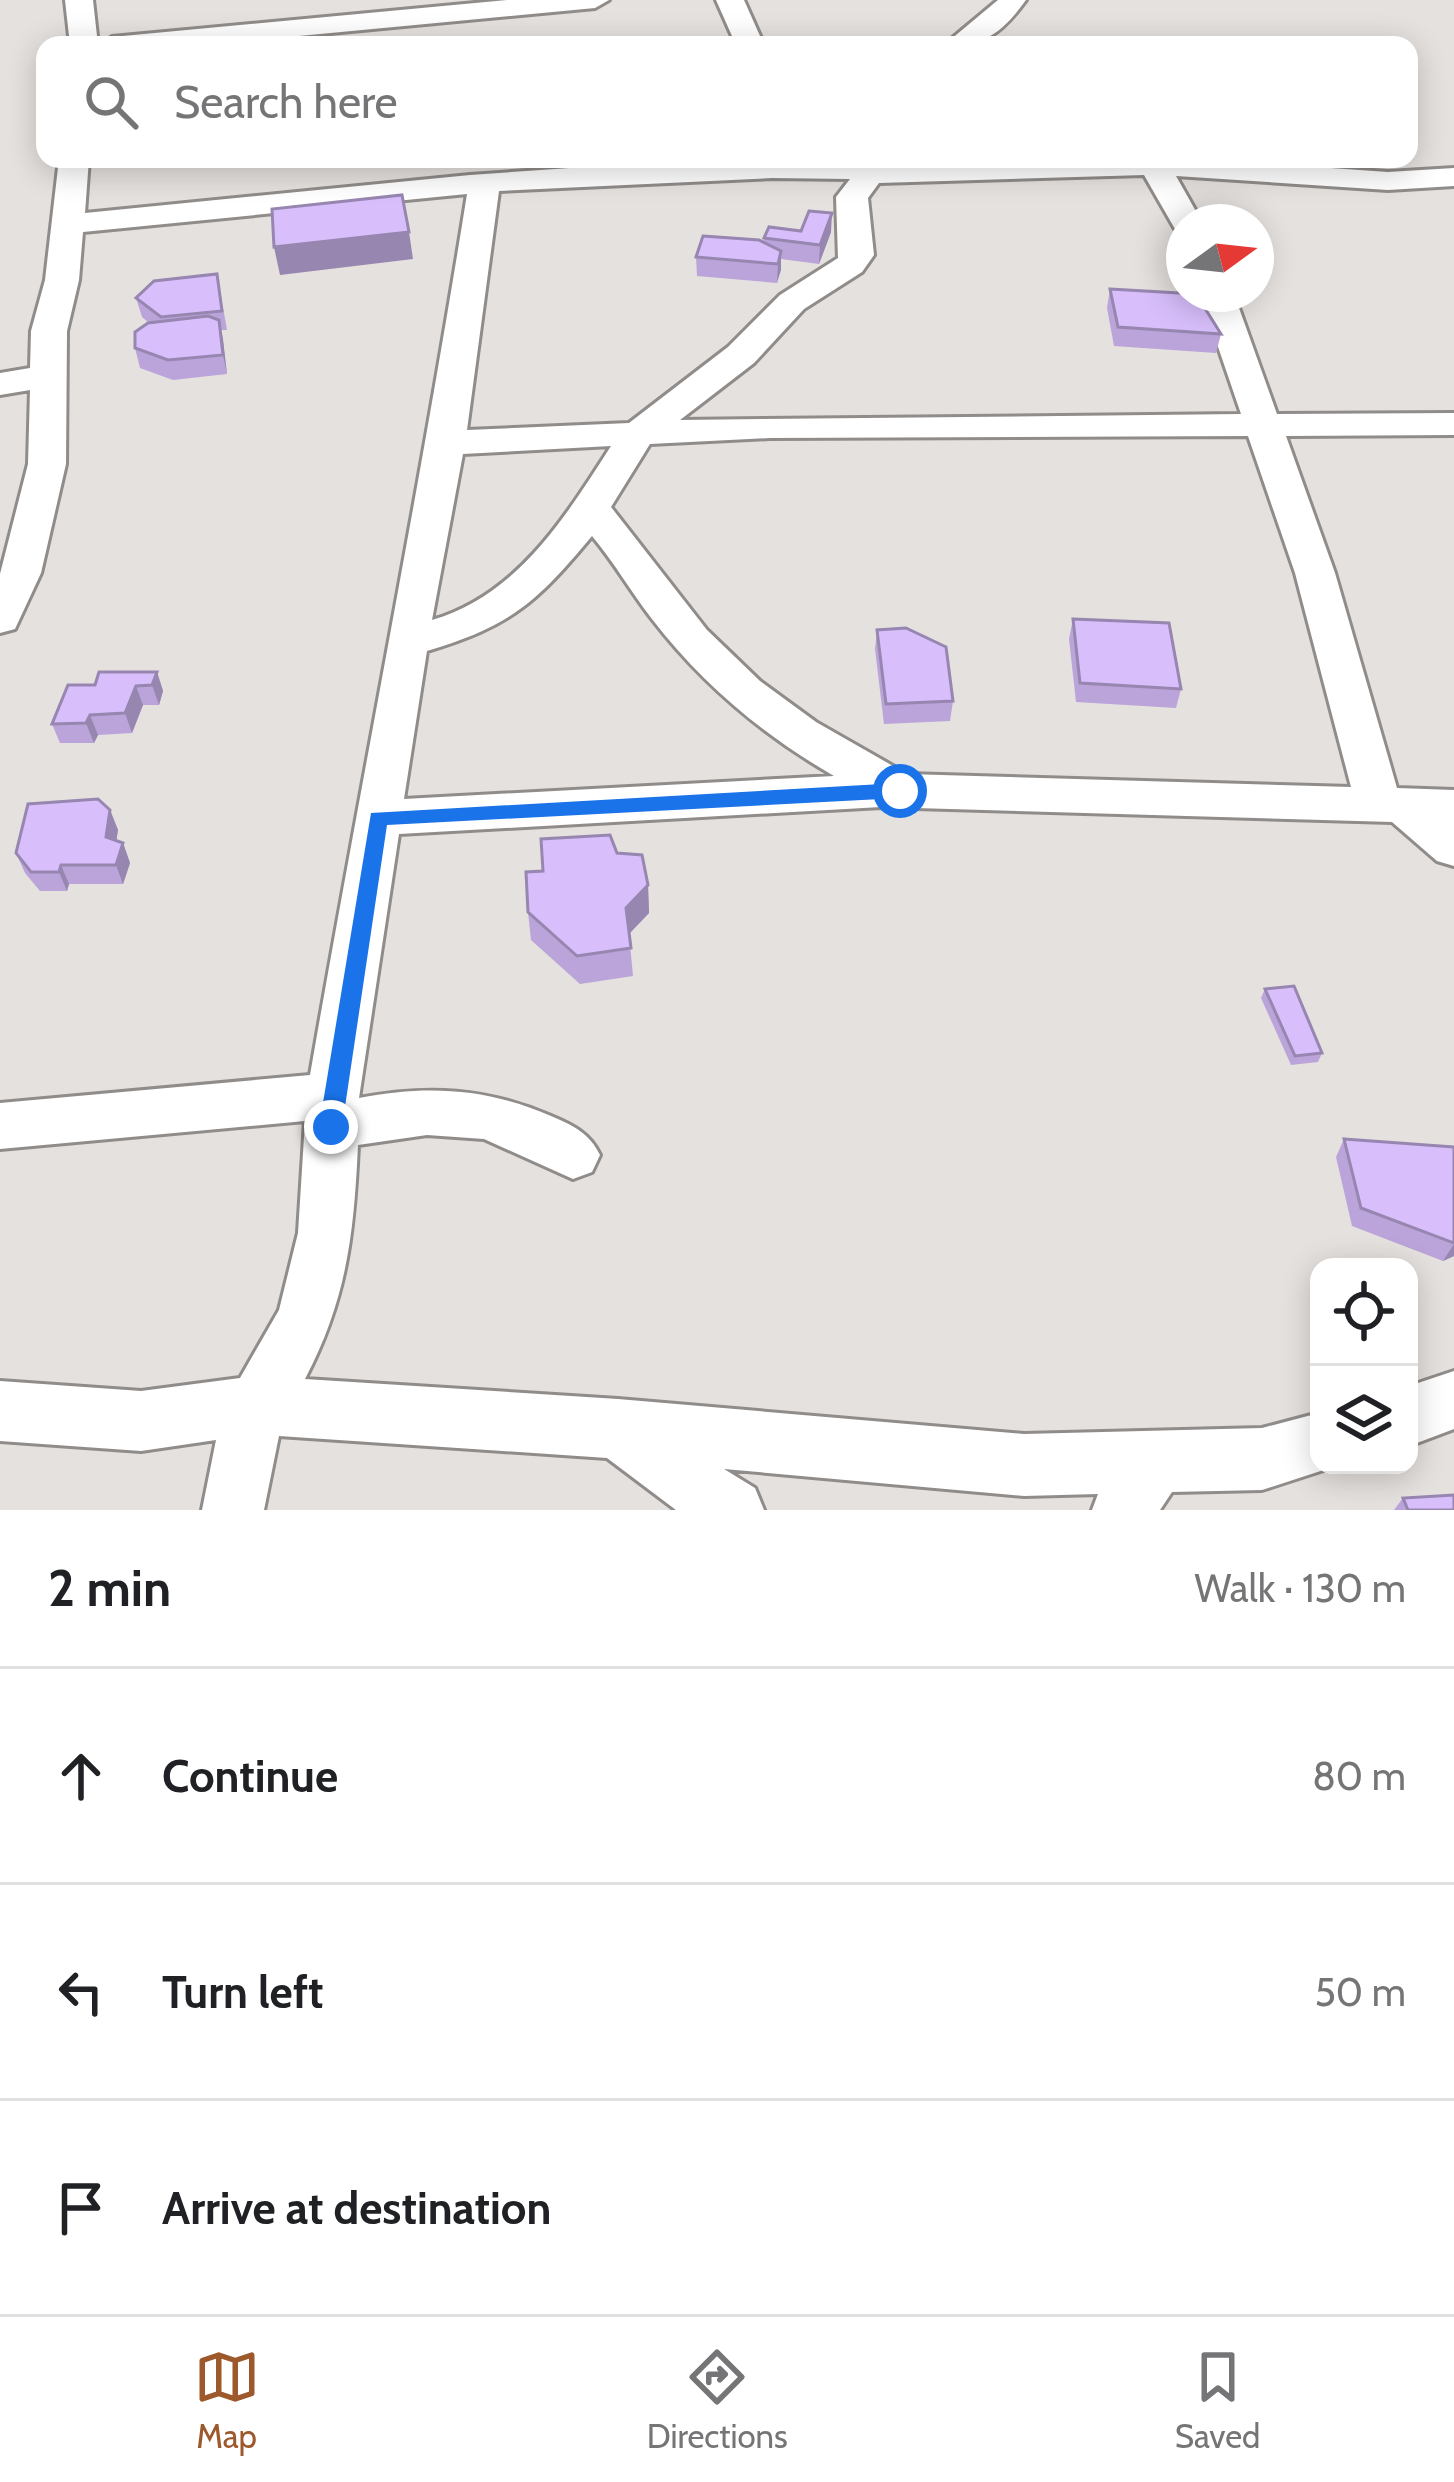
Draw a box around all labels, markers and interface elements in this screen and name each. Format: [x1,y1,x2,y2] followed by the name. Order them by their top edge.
[36,36,1418,168] search box
[78,69,144,135] icon: search
[174,75,398,129] text: Search here
[1166,204,1274,312] north arrow
[873,764,927,818] route start
[304,1100,358,1154] route end
[1310,1258,1418,1474] map controls
[1310,1258,1418,1366] button: locate
[1310,1366,1418,1474] button: layers
[48,1557,171,1619] text: 2 min
[1194,1564,1406,1612] text: Walk · 130 m
[48,1743,114,1809] icon: ahead
[162,1749,338,1803] text: Continue
[1312,1752,1406,1800] text: 80 m
[48,1959,114,2025] icon: left
[162,1965,324,2019] text: Turn left
[1315,1968,1406,2016] text: 50 m
[48,2175,114,2241] icon: arrive
[162,2181,551,2235] text: Arrive at destination
[194,2344,260,2456] tab: Map
[647,2344,788,2456] tab: Directions
[1175,2344,1260,2456] tab: Saved

